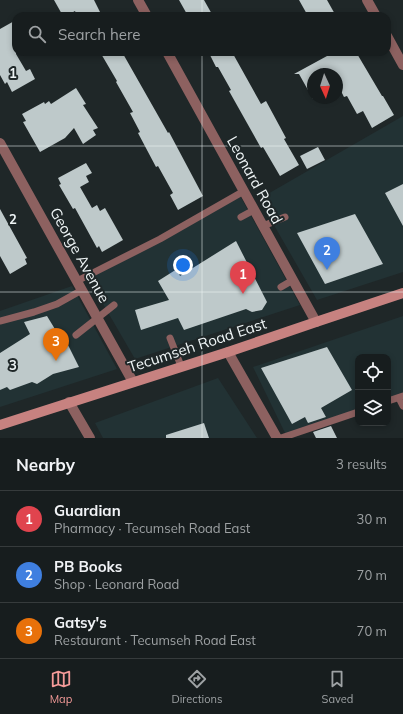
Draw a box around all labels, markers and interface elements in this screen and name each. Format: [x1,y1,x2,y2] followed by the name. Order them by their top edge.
[12,12,391,56] search box
[26,23,48,45] icon: search
[58,25,140,44] text: Search here
[9,65,17,81] text: 1
[307,68,343,104] north arrow
[223,133,287,227] street label: Leonard Road
[46,204,114,306] street label: George Avenue
[9,211,17,227] text: 2
[314,237,340,270] pin: 2
[173,255,193,275] your location
[230,261,256,294] pin: 1
[125,314,269,376] street label: Tecumseh Road East
[43,328,69,361] pin: 3
[355,354,391,426] map controls
[355,354,391,390] button: locate
[9,357,17,373] text: 3
[355,390,391,426] button: layers
[16,454,75,475] text: Nearby
[336,456,387,472] text: 3 results
[54,501,121,520] text: Guardian
[25,511,33,527] text: 1
[357,511,387,527] text: 30 m
[54,520,250,536] text: Pharmacy · Tecumseh Road East
[54,557,122,576] text: PB Books
[25,567,33,583] text: 2
[357,567,387,583] text: 70 m
[54,576,179,592] text: Shop · Leonard Road
[54,613,107,632] text: Gatsy's
[25,623,33,639] text: 3
[357,623,387,639] text: 70 m
[54,632,256,648] text: Restaurant · Tecumseh Road East
[50,668,72,706] tab: Map
[172,668,222,706] tab: Directions
[322,668,353,706] tab: Saved

